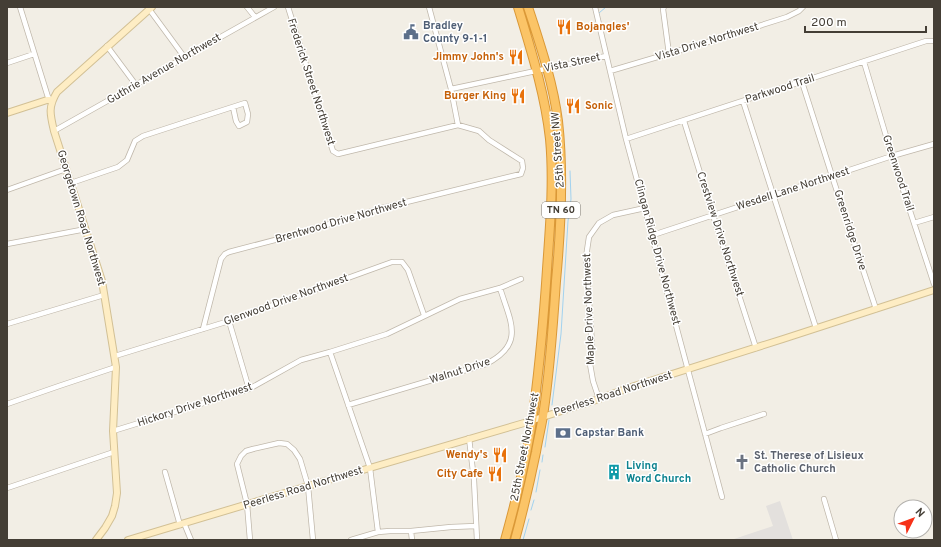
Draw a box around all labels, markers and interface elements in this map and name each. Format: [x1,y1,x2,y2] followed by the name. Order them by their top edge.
[805,8,926,34] scale bar
[811,15,847,31] text: 200 m
[284,17,338,147] street label: Frederick Street Northwest
[555,18,573,36] restaurant icon: Bojangles'
[423,19,487,46] place label: Bradley County 9-1-1
[576,20,630,34] place label: Bojangles'
[654,20,760,64] street label: Vista Drive Northwest
[402,23,420,41] public building icon: Bradley County 9-1-1
[104,31,224,107] street label: Guthrie Avenue Northwest
[507,48,525,66] restaurant icon: Jimmy John's
[433,50,504,64] place label: Jimmy John's
[542,50,602,76] street label: Vista Street
[743,71,817,107] street label: Parkwood Trail
[509,87,527,105] restaurant icon: Burger King
[444,89,506,103] place label: Burger King
[564,97,582,115] restaurant icon: Sonic
[585,99,613,113] place label: Sonic
[548,112,568,188] street label: 25th Street NW
[879,133,917,213] street label: Greenwood Trail
[54,148,108,288] street label: Georgetown Road Northwest
[735,164,851,214] street label: Wesdell Lane Northwest
[693,170,747,298] street label: Crestview Drive Northwest
[631,177,683,327] street label: Clingan Ridge Drive Northwest
[830,188,870,272] street label: Greenridge Drive
[274,196,408,246] street label: Brentwood Drive Northwest
[542,202,580,218] road number: TN 60
[580,253,598,365] street label: Maple Drive Northwest
[222,271,350,329] street label: Glenwood Drive Northwest
[428,355,492,387] street label: Walnut Drive
[552,368,674,420] street label: Peerless Road Northwest
[136,380,254,430] street label: Hickory Drive Northwest
[508,392,542,502] street label: 25th Street Northwest
[554,424,572,442] bank icon: Capstar Bank
[575,426,644,440] place label: Capstar Bank
[491,446,509,464] restaurant icon: Wendy's
[446,448,488,462] place label: Wendy's
[754,449,864,476] place label: St. Therese of Lisieux Catholic Church
[733,453,751,471] church icon: St. Therese of Lisieux Catholic Church
[626,459,691,486] place label: Living Word Church
[242,463,364,513] street label: Peerless Road Northwest
[605,463,623,481] building icon: Living Word Church
[486,465,504,483] restaurant icon: City Cafe
[437,467,483,481] place label: City Cafe
[893,499,933,539] north arrow
[912,505,928,521] text: N

